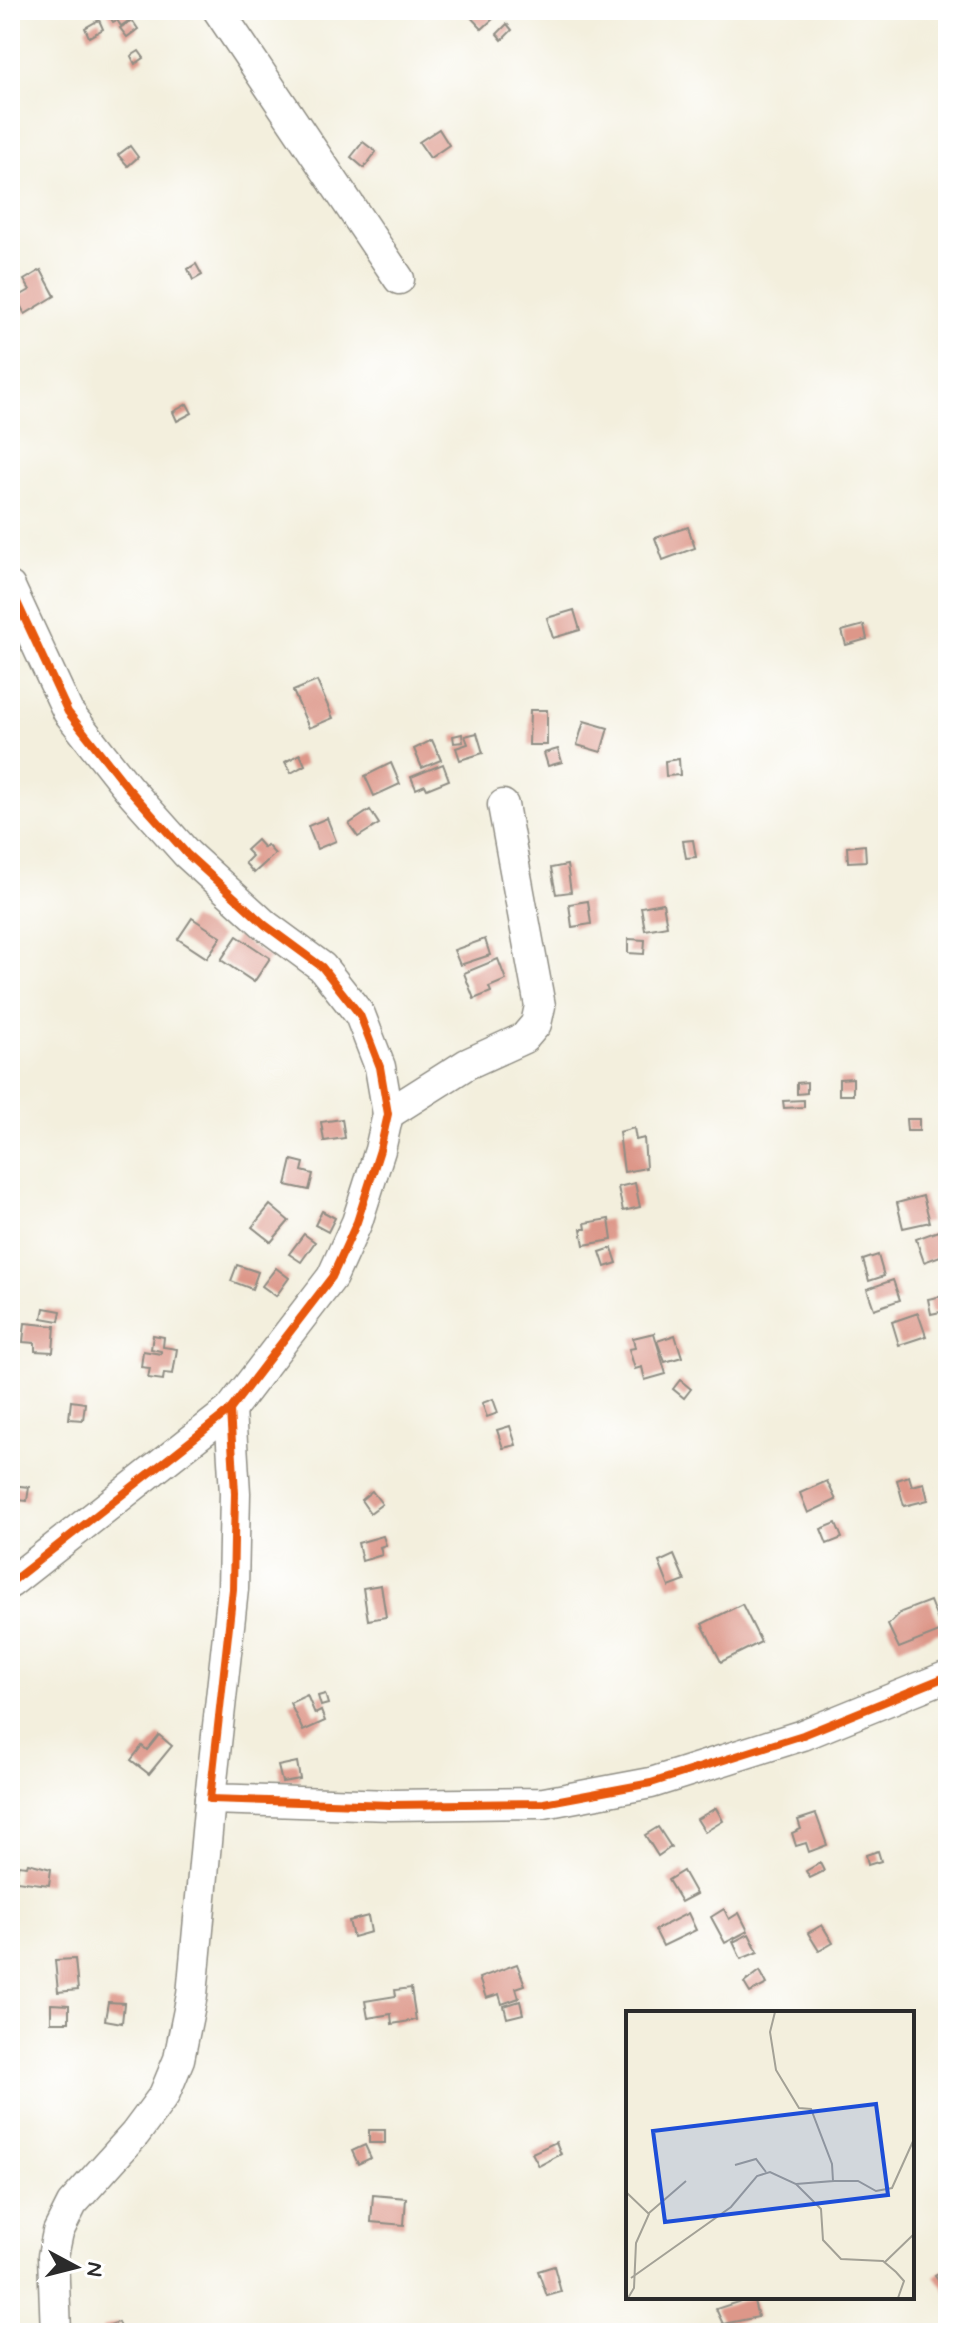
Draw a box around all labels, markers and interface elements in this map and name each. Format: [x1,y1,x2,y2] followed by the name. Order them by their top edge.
[626,2011,914,2299] inset map
[36,2227,116,2307] north arrow
[79,2260,109,2278] text: N

